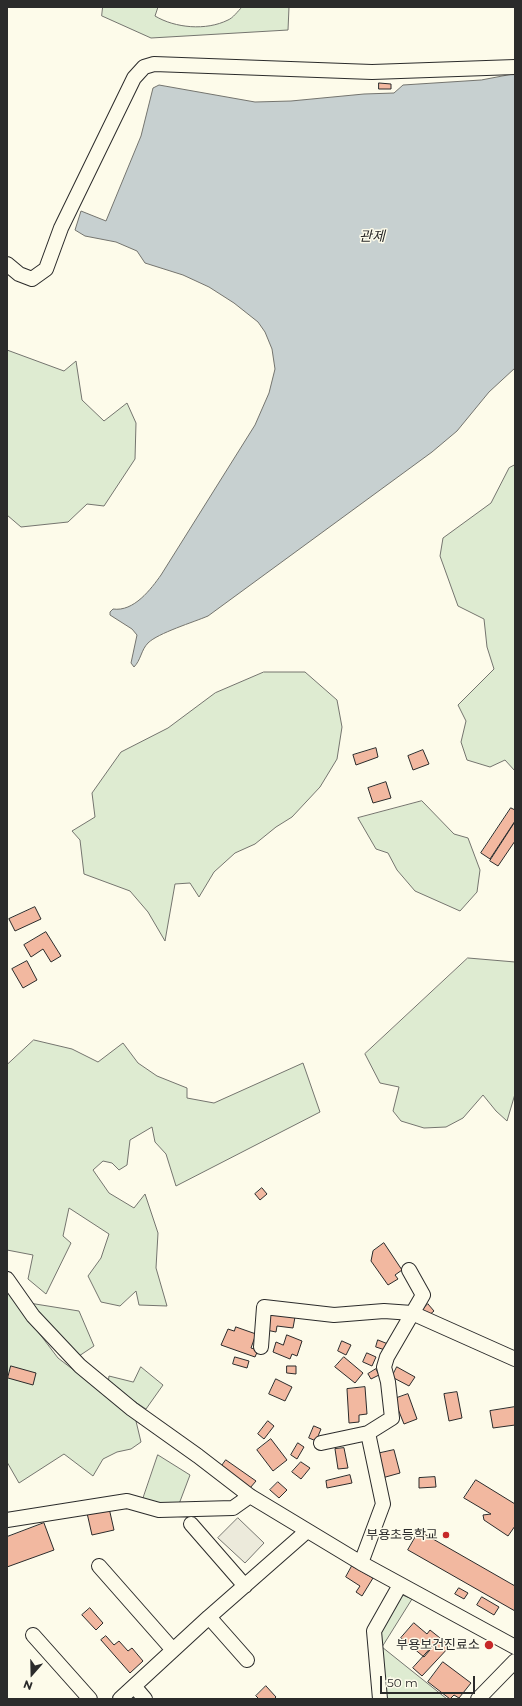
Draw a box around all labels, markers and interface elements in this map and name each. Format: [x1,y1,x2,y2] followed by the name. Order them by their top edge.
[359,229,385,245] water label: 관제
[366,1527,438,1543] place label: 부용초등학교
[441,1530,451,1540] marker: 부용초등학교
[396,1637,480,1653] place label: 부용보건진료소
[483,1639,495,1651] marker: 부용보건진료소
[12,1654,52,1694] north arrow
[382,1668,477,1694] scale bar
[387,1675,418,1690] text: 50 m
[21,1677,34,1693] text: N

